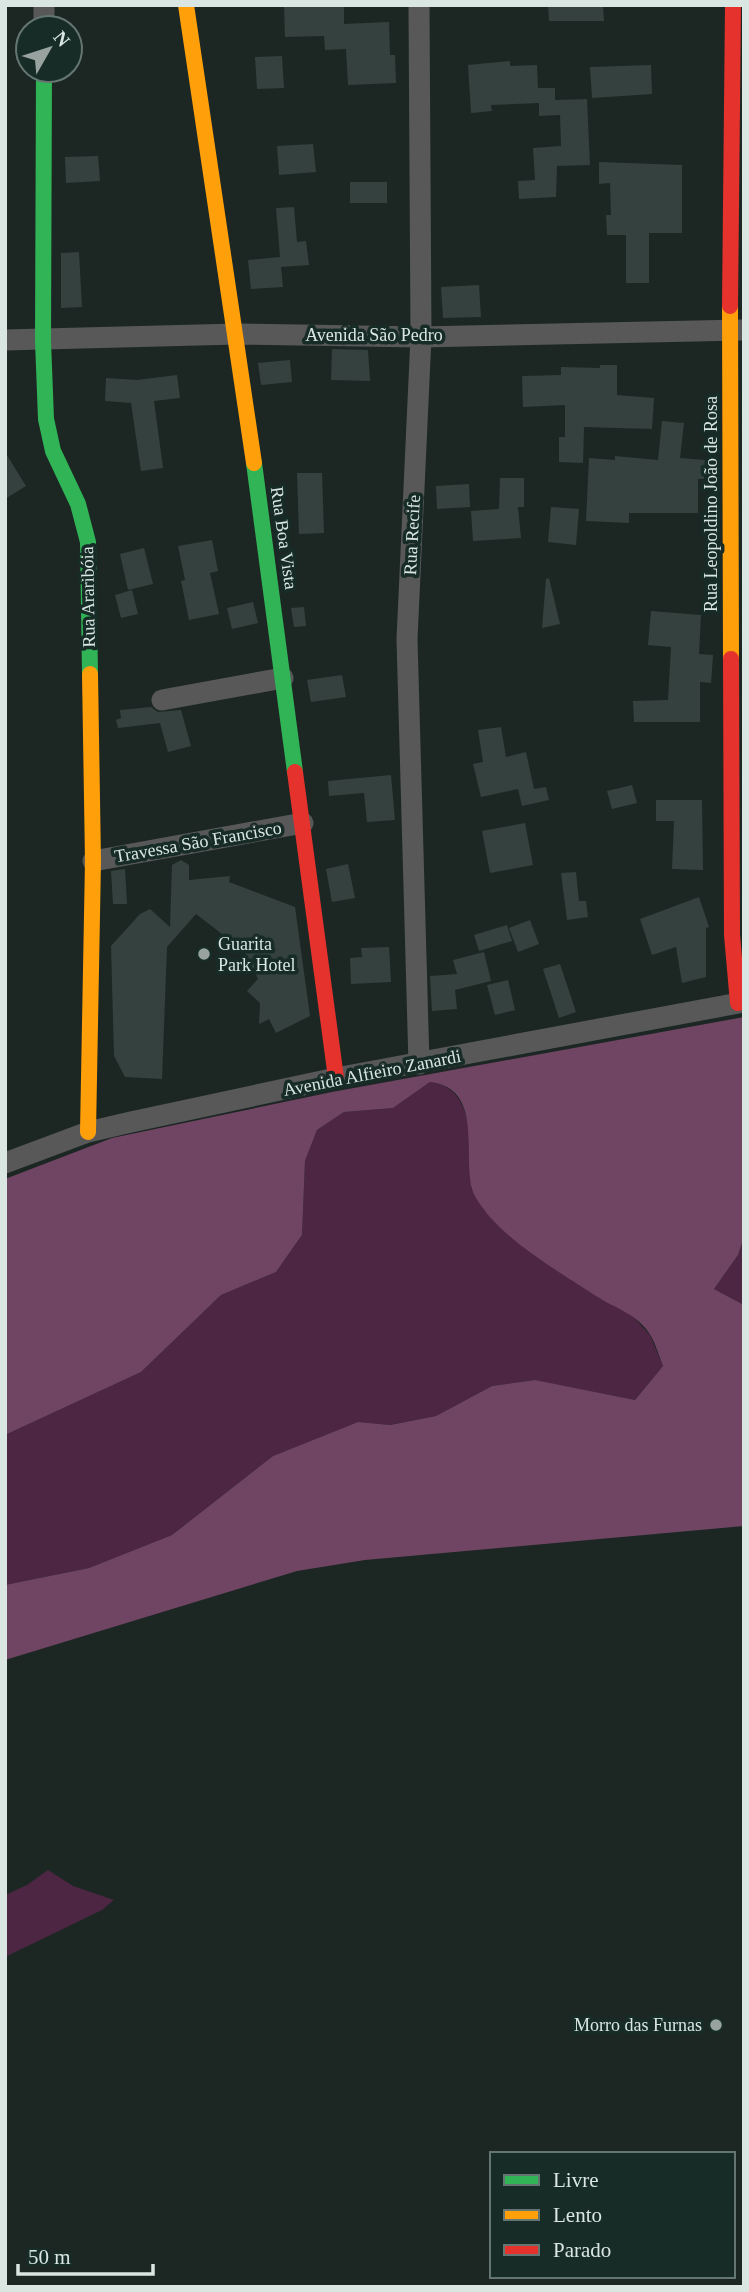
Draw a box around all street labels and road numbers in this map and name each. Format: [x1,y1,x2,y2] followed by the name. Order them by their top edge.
[305,325,443,345] street label: Avenida São Pedro
[701,396,721,612] street label: Rua Leopoldino João de Rosa
[267,485,301,591] street label: Rua Boa Vista
[400,494,424,576] street label: Rua Recife
[77,546,99,648] street label: Rua Araribóia
[113,817,283,867] street label: Travessa São Francisco
[281,1046,463,1100] street label: Avenida Alfieiro Zanardi

